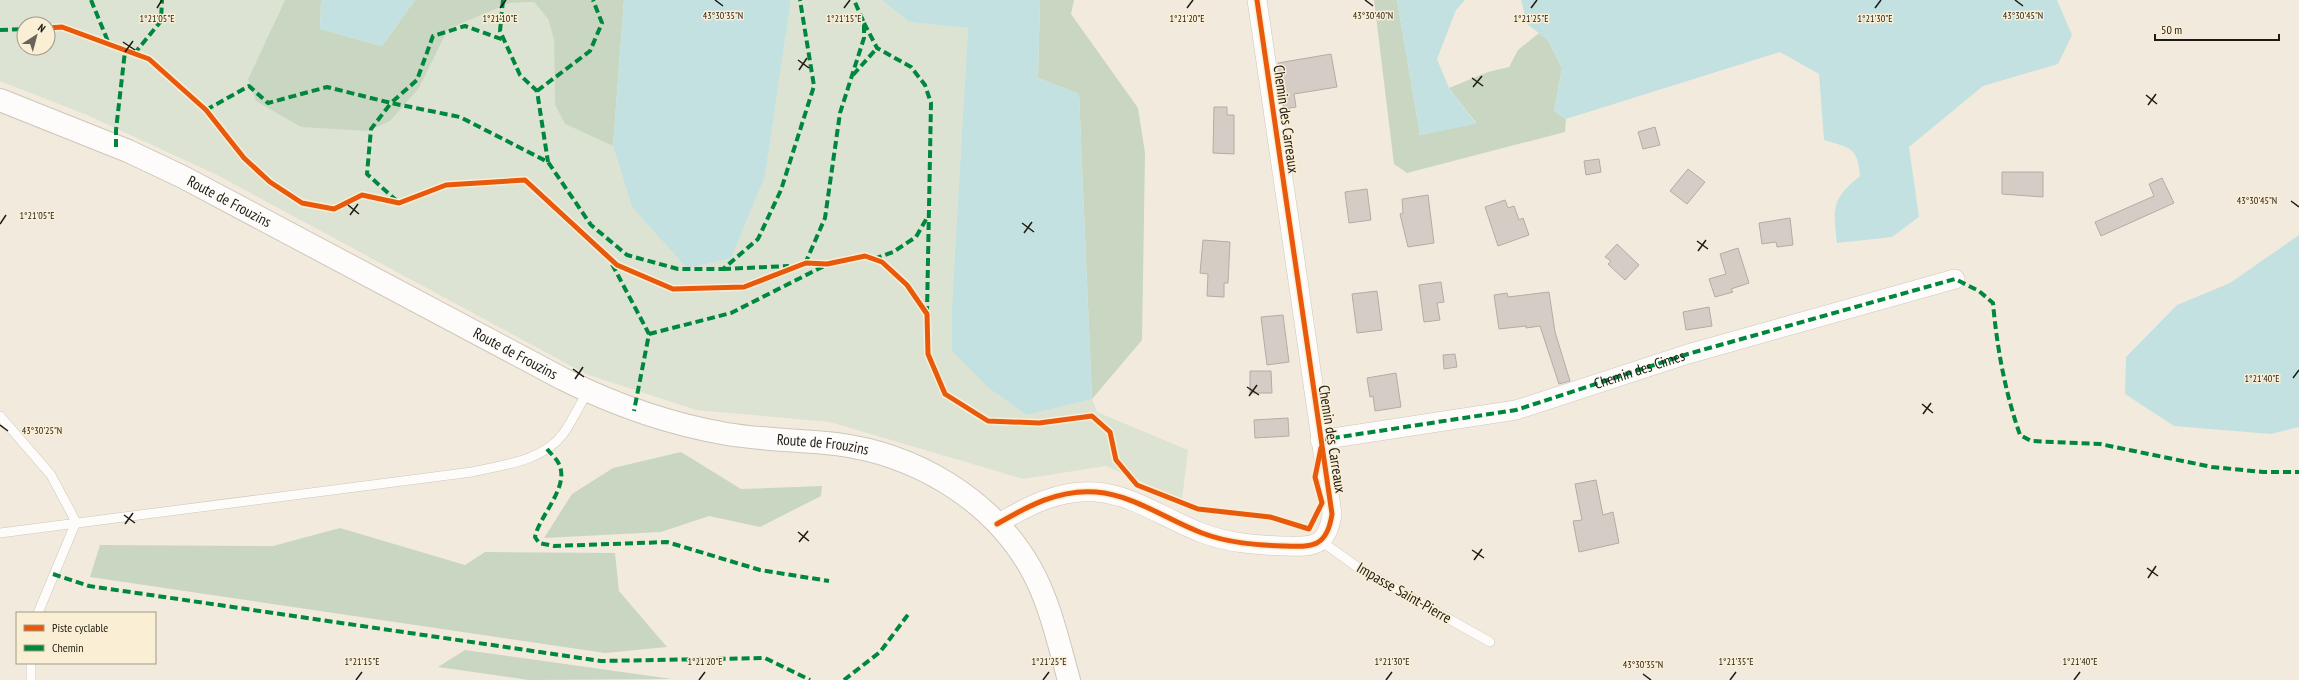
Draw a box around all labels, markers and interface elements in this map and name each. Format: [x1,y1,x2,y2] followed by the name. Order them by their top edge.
[703,9,743,22] text: 43°30'35"N
[1353,9,1393,22] text: 43°30'40"N
[2003,9,2043,22] text: 43°30'45"N
[140,12,174,25] text: 1°21'05"E
[483,12,517,25] text: 1°21'10"E
[827,12,861,25] text: 1°21'15"E
[1170,12,1204,25] text: 1°21'20"E
[1514,12,1548,25] text: 1°21'25"E
[1858,12,1892,25] text: 1°21'30"E
[16,16,56,56] north arrow
[2155,16,2279,42] scale bar
[35,20,48,35] text: N
[2161,22,2182,37] text: 50 m
[1269,64,1303,174] street label: Chemin des Carreaux
[184,171,275,231] street label: Route de Frouzins
[2237,194,2277,207] text: 43°30'45"N
[20,209,54,222] text: 1°21'05"E
[470,323,561,383] street label: Route de Frouzins
[1591,346,1687,393] street label: Chemin des Cimes
[2245,372,2279,385] text: 1°21'40"E
[1315,384,1350,494] street label: Chemin des Carreaux
[22,424,62,437] text: 43°30'25"N
[776,429,871,459] street label: Route de Frouzins
[1353,558,1455,627] street label: Impasse Saint-Pierre
[16,612,156,664] legend
[52,620,108,635] text: Piste cyclable
[52,640,83,655] text: Chemin
[345,655,379,668] text: 1°21'15"E
[688,655,722,668] text: 1°21'20"E
[1032,655,1066,668] text: 1°21'25"E
[1375,655,1409,668] text: 1°21'30"E
[1719,655,1753,668] text: 1°21'35"E
[2063,655,2097,668] text: 1°21'40"E
[1623,658,1663,671] text: 43°30'35"N

